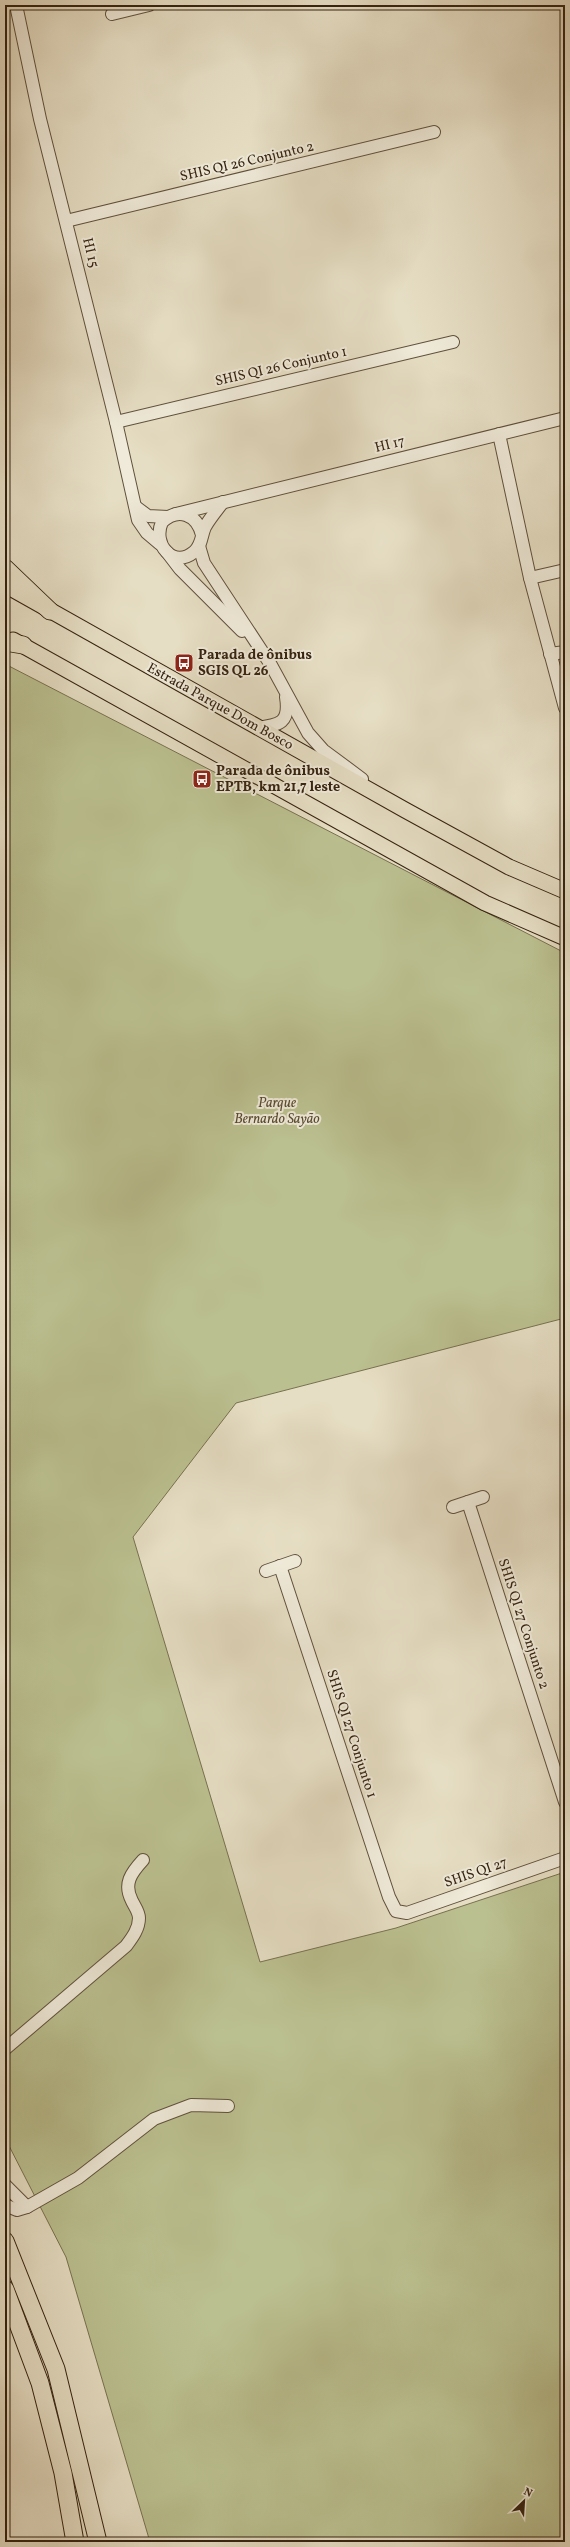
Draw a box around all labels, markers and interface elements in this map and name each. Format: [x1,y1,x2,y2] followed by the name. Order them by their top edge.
[178,137,316,187] street label: SHIS QI 26 Conjunto 2
[77,236,103,270] street label: HI 15
[213,343,349,391] street label: SHIS QI 26 Conjunto 1
[373,432,407,458] street label: HI 17
[198,646,312,681] place label: Parada de ônibus SGIS QL 26
[173,652,195,674] bus stop icon: Parada de ônibus SGIS QL 26
[143,659,297,755] street label: Estrada Parque Dom Bosco
[216,762,340,797] place label: Parada de ônibus EPTB, km 21,7 leste
[191,768,213,790] bus stop icon: Parada de ônibus EPTB, km 21,7 leste
[234,1094,320,1129] park label: Parque Bernardo Sayão
[493,1556,553,1692] street label: SHIS QI 27 Conjunto 2
[321,1667,381,1801] street label: SHIS QI 27 Conjunto 1
[442,1853,510,1893] street label: SHIS QI 27
[504,2481,544,2521] north arrow
[521,2485,534,2502] text: N

